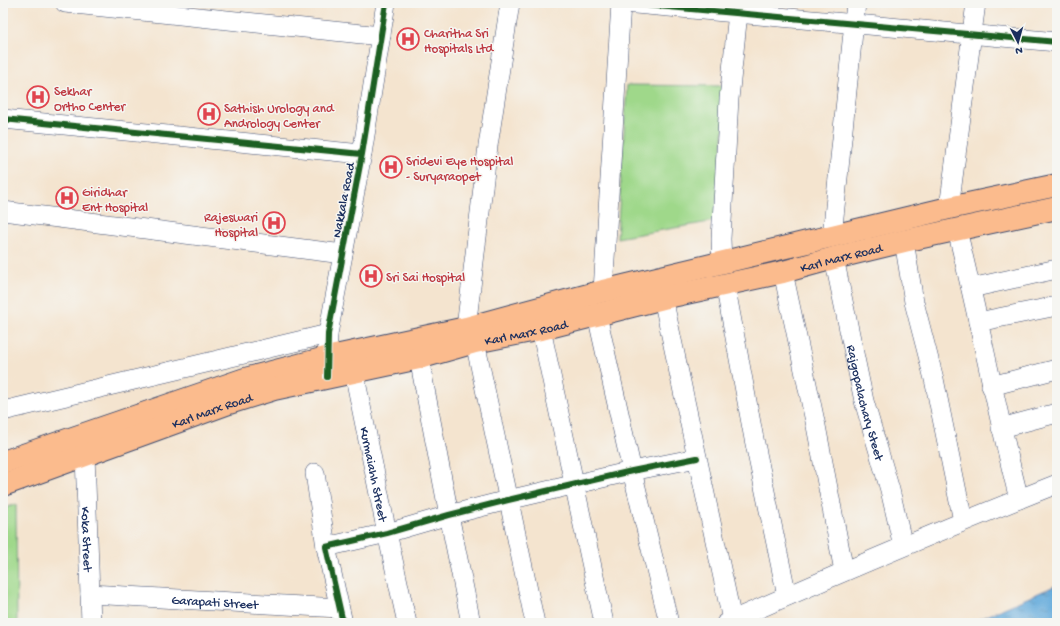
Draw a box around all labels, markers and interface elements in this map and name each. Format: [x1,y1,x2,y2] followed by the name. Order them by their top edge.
[998,22,1038,62] north arrow
[395,26,421,52] hospital icon: Charitha Sri Hospitals Ltd
[424,27,494,57] place label: Charitha Sri Hospitals Ltd
[1015,44,1023,56] text: N
[25,84,51,110] hospital icon: Sekhar Ortho Center
[54,85,126,115] place label: Sekhar Ortho Center
[196,101,222,127] hospital icon: Sathish Urology and Andrology Center
[224,102,335,132] place label: Sathish Urology and Andrology Center
[378,154,404,180] hospital icon: Sridevi Eye Hospital - Suryaraopet
[406,155,513,185] place label: Sridevi Eye Hospital - Suryaraopet
[330,160,359,239] street label: Nakkala Road
[54,185,80,211] hospital icon: Giridhar Ent Hospital
[82,186,148,216] place label: Giridhar Ent Hospital
[261,210,287,236] hospital icon: Rajeswari Hospital
[204,211,258,241] place label: Rajeswari Hospital
[799,241,886,277] street label: Karl Marx Road
[358,263,384,289] hospital icon: Sri Sai Hospital
[386,271,465,286] place label: Sri Sai Hospital
[484,317,571,350] street label: Karl Marx Road
[842,344,886,464] street label: Rajgopalachary Steet
[170,391,256,433] street label: Karl Marx Road
[355,426,390,525] street label: Kurmaiahh Street
[77,506,94,573] street label: Koka Street
[171,594,260,614] street label: Garapati Street

